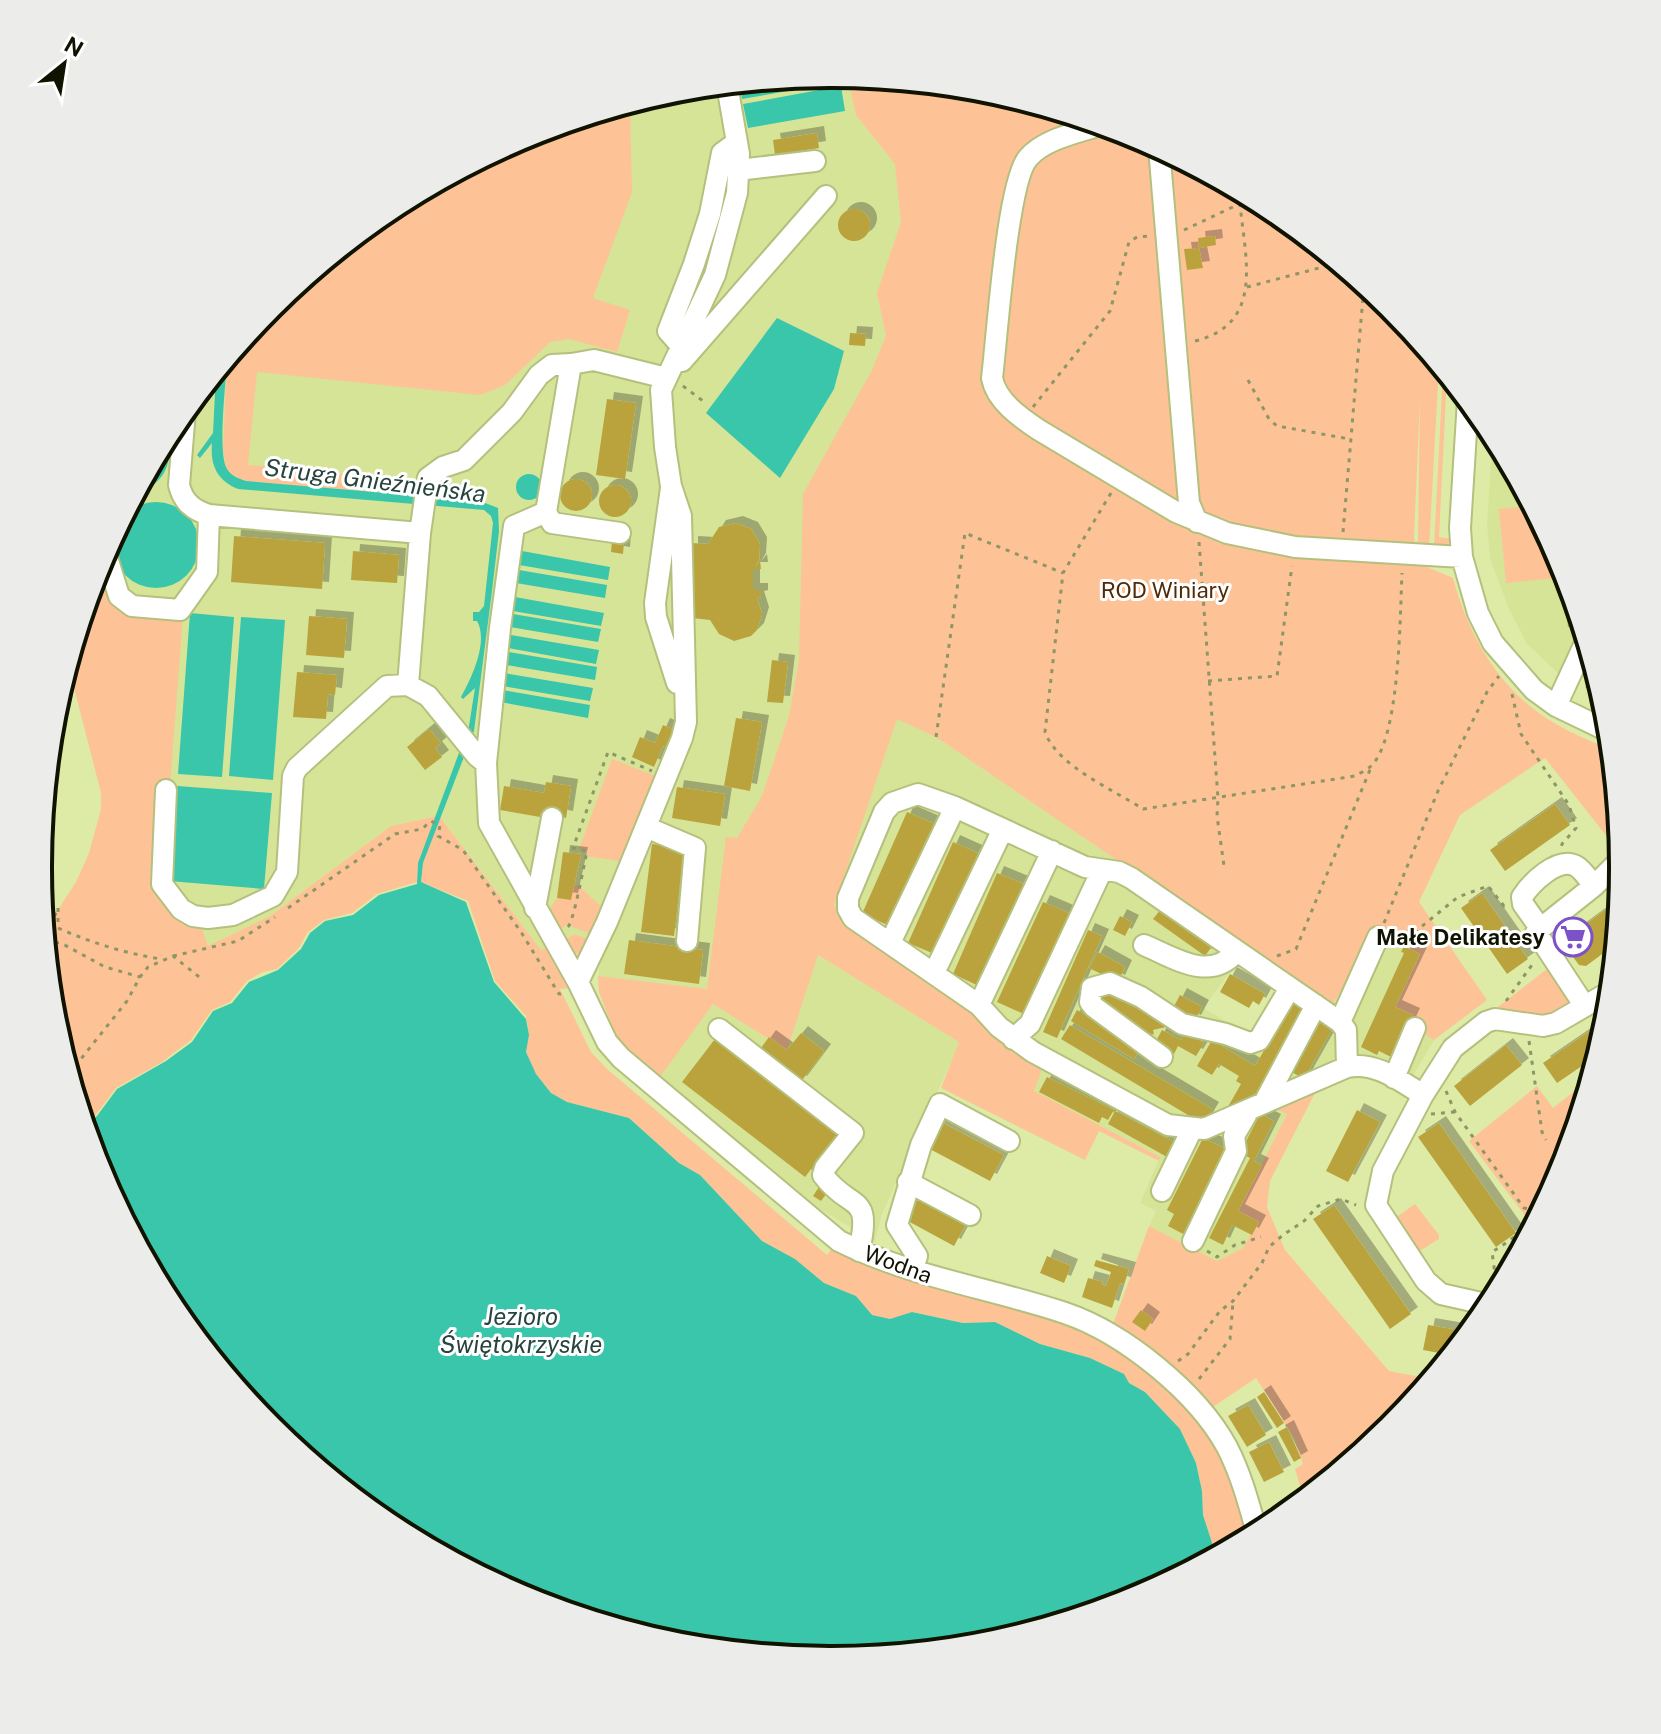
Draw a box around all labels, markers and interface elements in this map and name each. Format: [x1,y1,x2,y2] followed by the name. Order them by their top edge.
[24,24,104,104] north arrow
[60,31,88,62] text: N
[263,453,487,507] water label: Struga Gnieźnieńska
[1101,577,1229,603] park label: ROD Winiary
[1552,916,1594,958] supermarket icon: Małe Delikatesy
[1376,924,1546,950] place label: Małe Delikatesy
[860,1240,936,1288] street label: Wodna
[440,1302,602,1358] water label: Jezioro Świętokrzyskie

